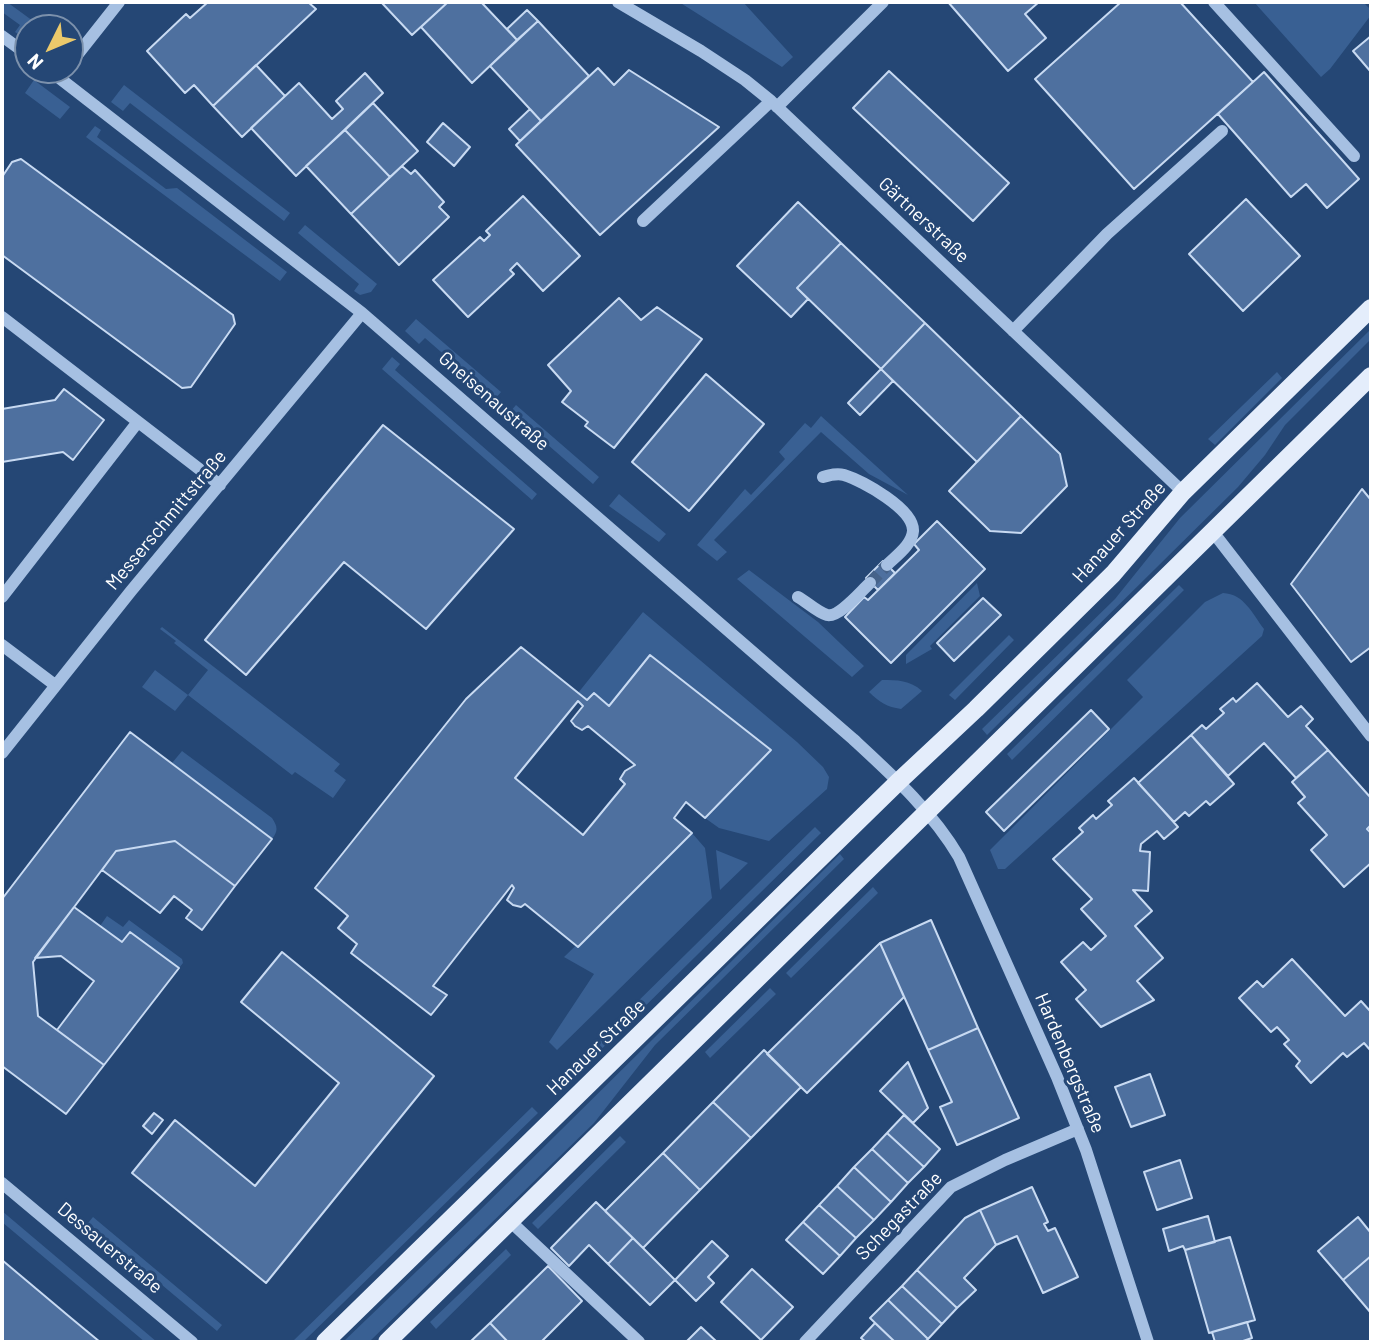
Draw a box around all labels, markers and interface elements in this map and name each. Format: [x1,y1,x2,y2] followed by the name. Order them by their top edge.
[14,14,84,84] north arrow
[22,50,47,75] text: N
[874,172,974,268] street label: Gärtnerstraße
[434,347,554,455] street label: Gneisenaustraße
[101,445,231,595] street label: Messerschmittstraße
[1068,477,1170,587] street label: Hanauer Straße
[1030,989,1110,1137] street label: Hardenbergstraße
[542,994,650,1100] street label: Hanauer Straße
[851,1167,947,1265] street label: Schegastraße
[53,1198,167,1298] street label: Dessauerstraße

